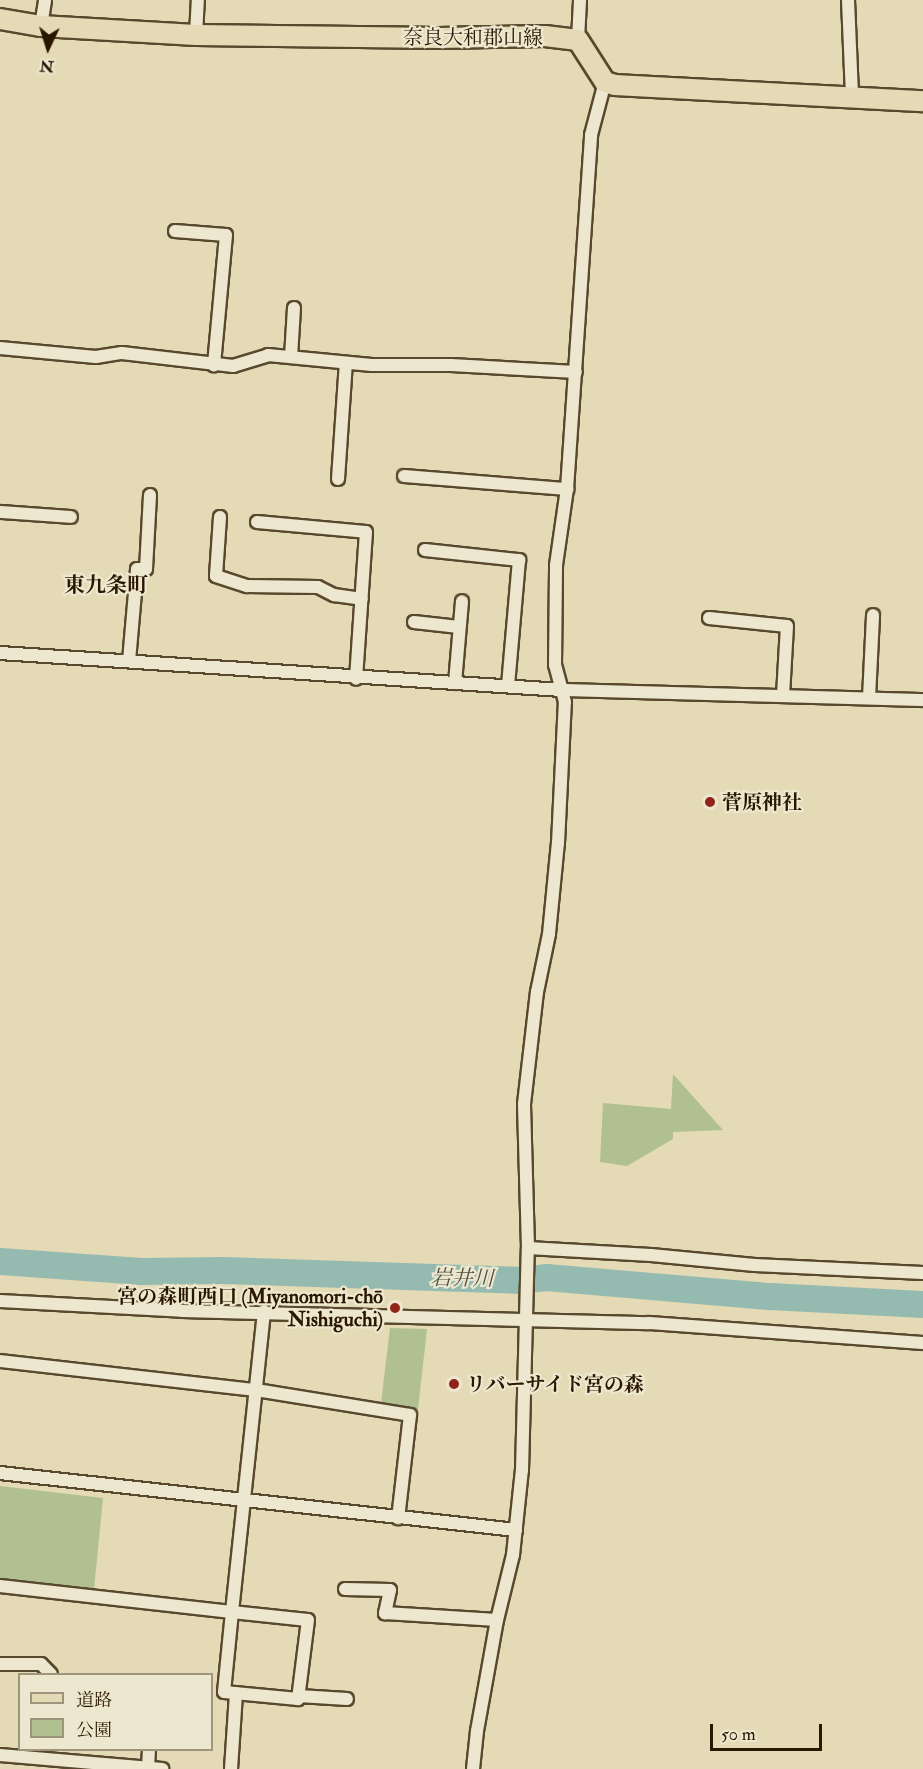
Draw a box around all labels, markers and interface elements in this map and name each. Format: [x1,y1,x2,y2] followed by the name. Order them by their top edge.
[18,18,78,78] north arrow
[403,25,543,49] street label: 奈良大和郡山線
[39,55,55,76] text: N
[64,573,148,599] district label: 東九条町
[722,790,802,814] place label: 菅原神社
[703,795,717,809] marker: 菅原神社
[430,1266,494,1292] water label: 岩井川
[117,1284,383,1331] place label: 宮の森町西口 (Miyanomori-chō Nishiguchi)
[388,1301,402,1315] marker: 宮の森町西口 (Miyanomori-chō Nishiguchi)
[466,1372,646,1396] place label: リバーサイド宮の森
[447,1377,461,1391] marker: リバーサイド宮の森
[18,1673,213,1751] legend
[76,1689,112,1712] text: 道路
[713,1712,826,1750] scale bar
[76,1719,112,1742] text: 公園
[721,1723,756,1746] text: 50 m

